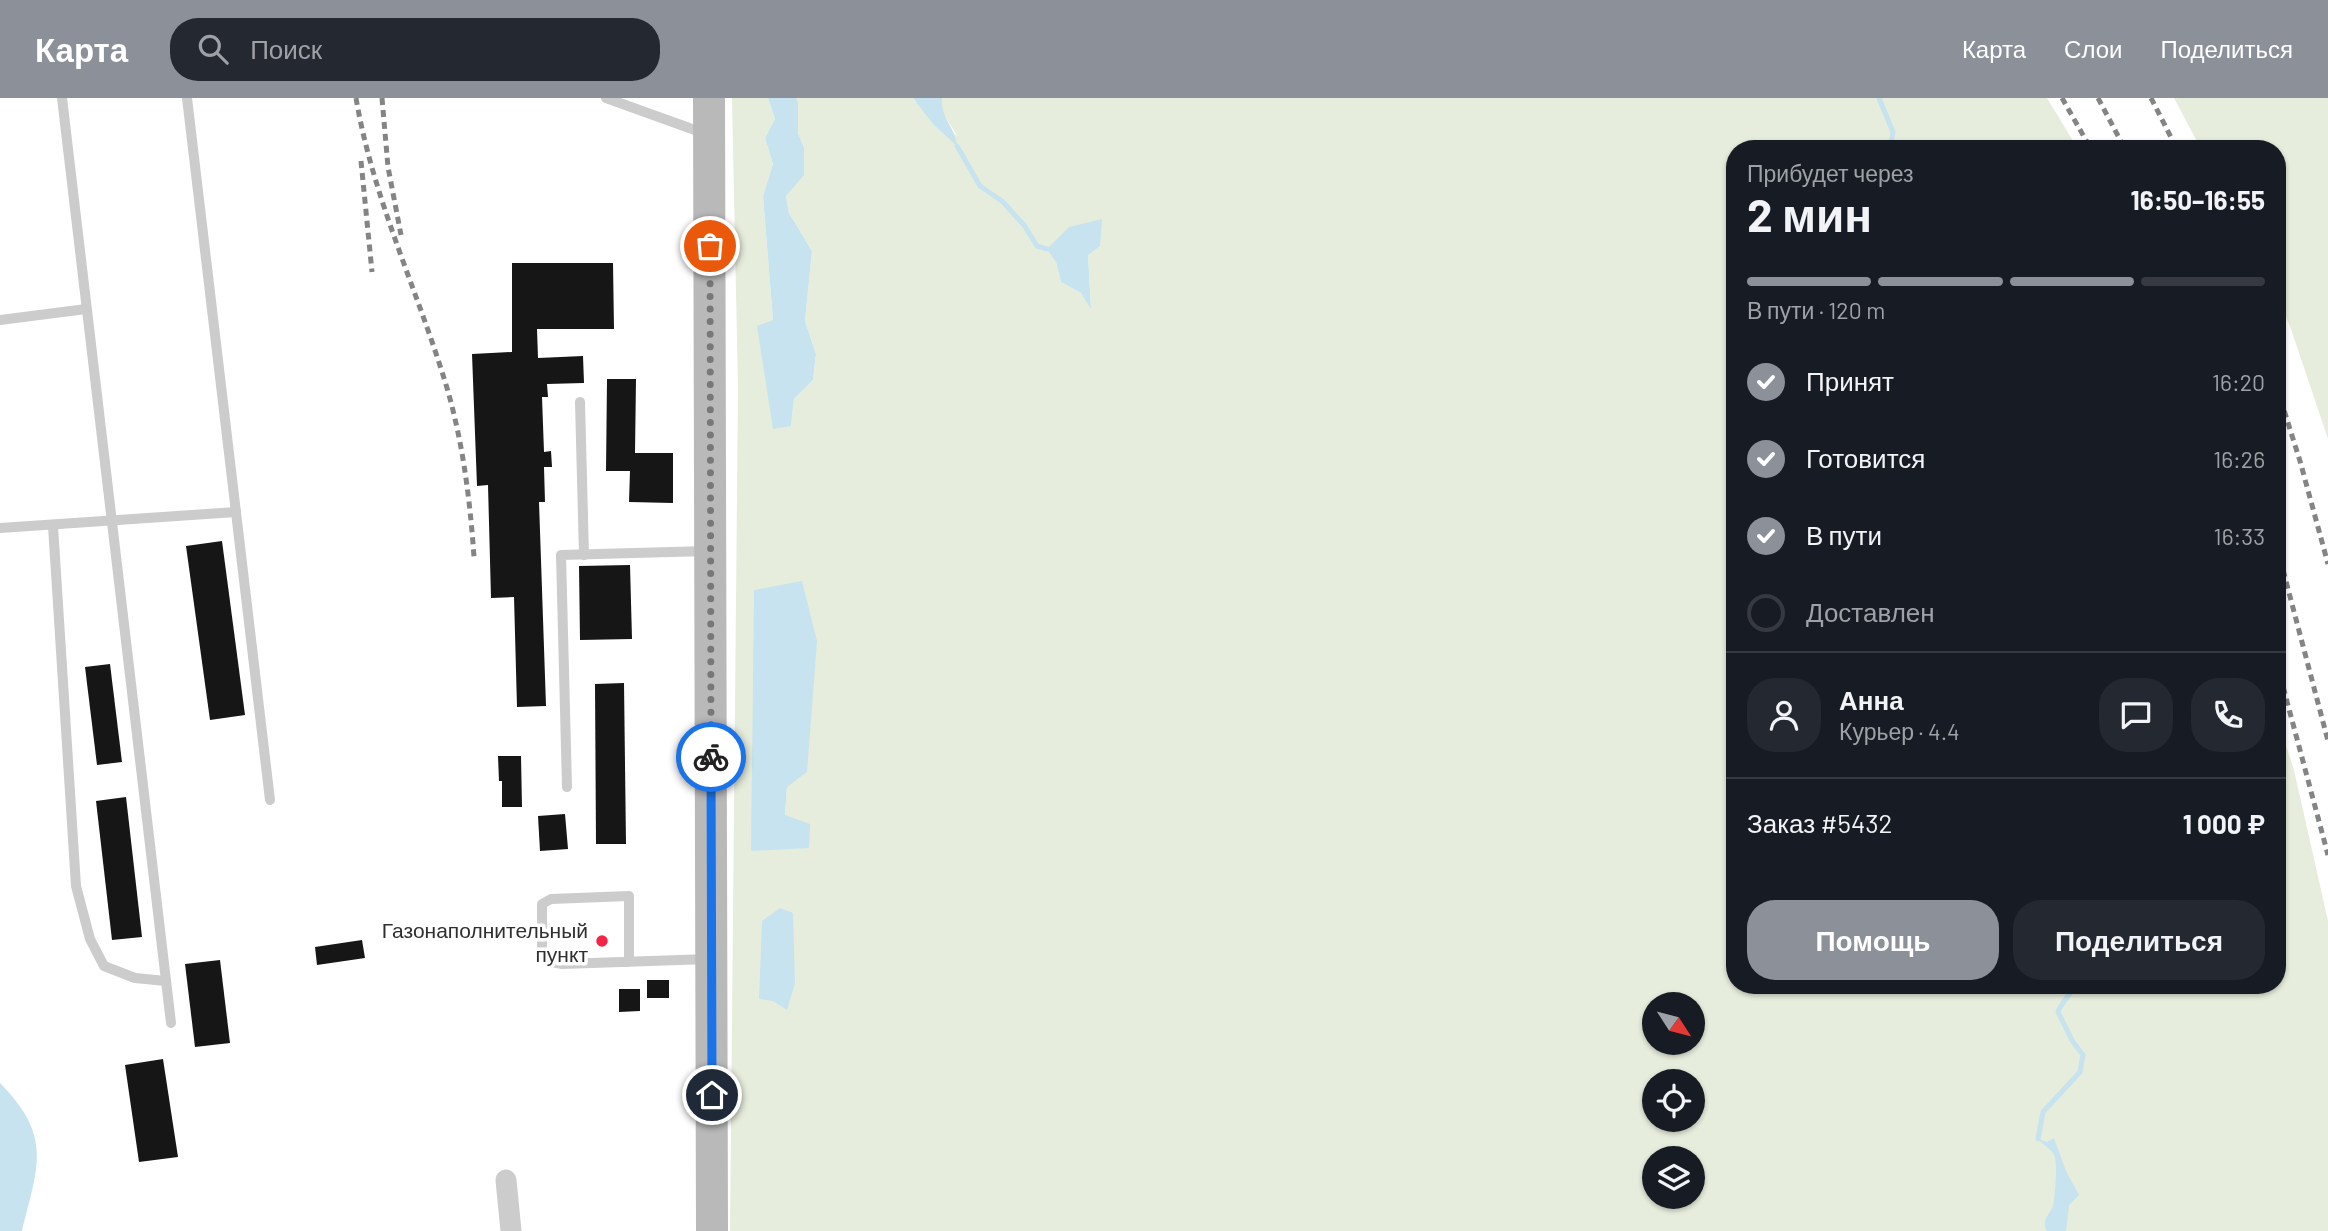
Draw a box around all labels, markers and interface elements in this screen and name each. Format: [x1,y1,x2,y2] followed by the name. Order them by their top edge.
[170,18,660,81] search box
[35,29,128,69] text: Карта
[194,30,232,68] icon: search
[250,33,322,64] text: Поиск
[1962,34,2026,63] text: Карта
[2064,34,2122,63] text: Слои
[2160,34,2293,63] text: Поделиться
[1747,159,1914,187] text: Прибудет через
[2131,184,2265,215] text: 16:50–16:55
[1747,186,1872,241] text: 2 мин
[680,216,740,276] pin
[691,227,729,265] icon: bag
[1747,296,1885,324] text: В пути · 120 m
[1747,363,1785,401] icon: check
[1806,365,1894,396] text: Принят
[2212,368,2265,396] text: 16:20
[1747,440,1785,478] icon: check
[1806,442,1925,473] text: Готовится
[2213,445,2265,473] text: 16:26
[1747,517,1785,555] icon: check
[1806,519,1882,550] text: В пути
[2214,522,2265,550] text: 16:33
[1806,596,1935,627] text: Доставлен
[1747,678,1821,752] button: person
[2099,678,2173,752] button: chat
[2191,678,2265,752] button: phone
[1839,684,1904,715] text: Анна
[1839,717,1960,745] text: Курьер · 4.4
[676,722,746,792] courier
[692,738,730,776] icon: bike
[1747,807,1893,838] text: Заказ #5432
[2183,808,2265,839] text: 1 000 ₽
[1747,900,1999,980] button: Помощь
[2013,900,2265,980] button: Поделиться
[382,917,588,966] place label: Газонаполнительный пункт
[594,933,610,949] marker: Газонаполнительный пункт
[1642,992,1704,1055] north arrow
[1642,992,1705,1209] map controls
[682,1065,742,1125] pin
[1642,1069,1705,1132] button: locate
[693,1076,731,1114] icon: home
[1642,1146,1705,1209] button: layers

